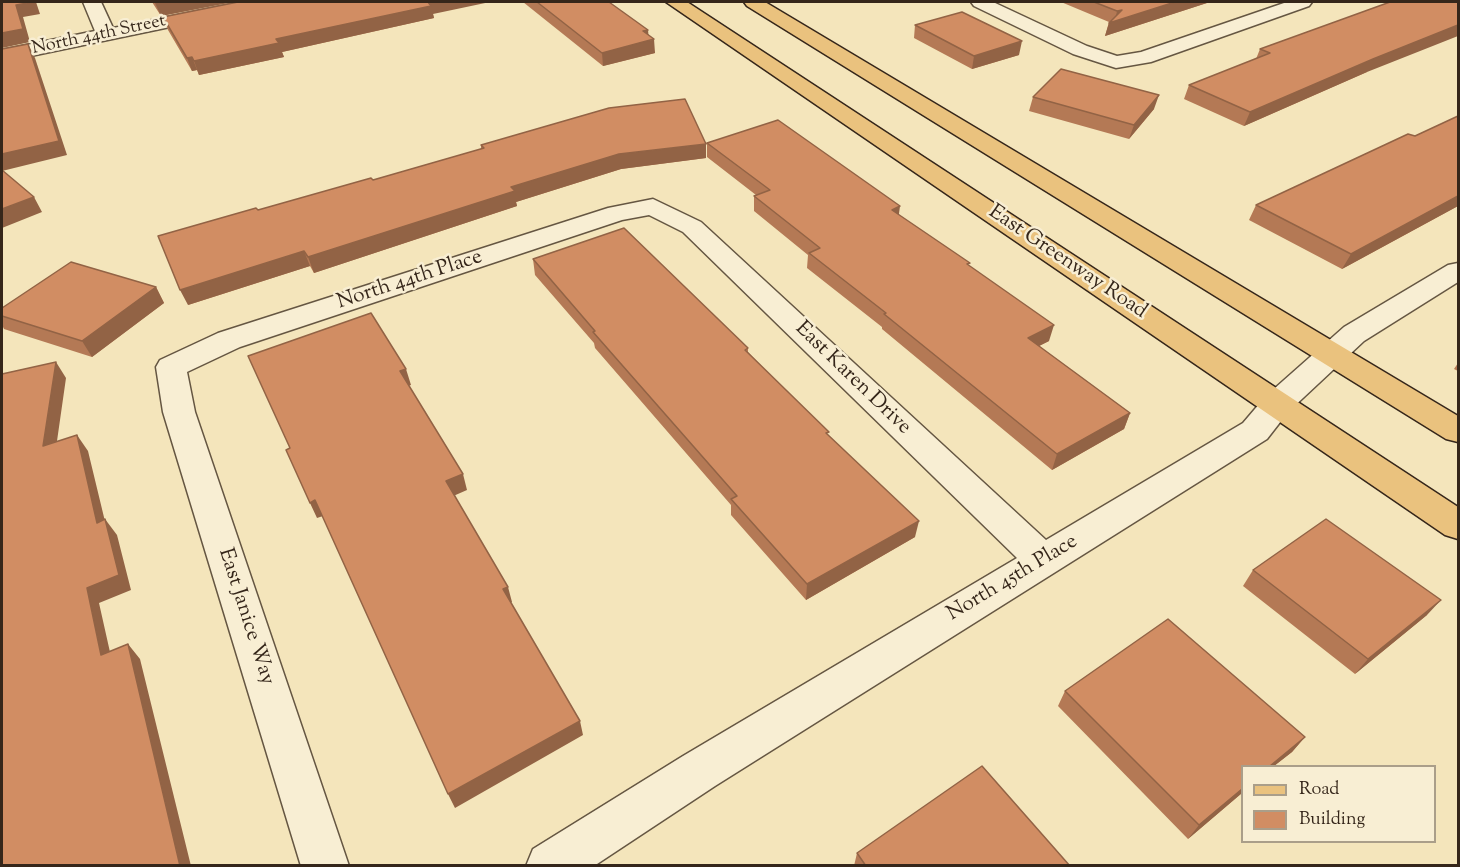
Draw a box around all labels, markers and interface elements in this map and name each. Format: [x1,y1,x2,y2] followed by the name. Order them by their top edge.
[30,11,168,61] street label: North 44th Street
[983,201,1151,325] street label: East Greenway Road
[334,246,486,316] street label: North 44th Place
[789,317,915,441] street label: East Karen Drive
[943,530,1083,628] street label: North 45th Place
[211,546,279,688] street label: East Janice Way
[1241,765,1436,843] legend
[1299,777,1339,803] text: Road
[1299,807,1365,833] text: Building

